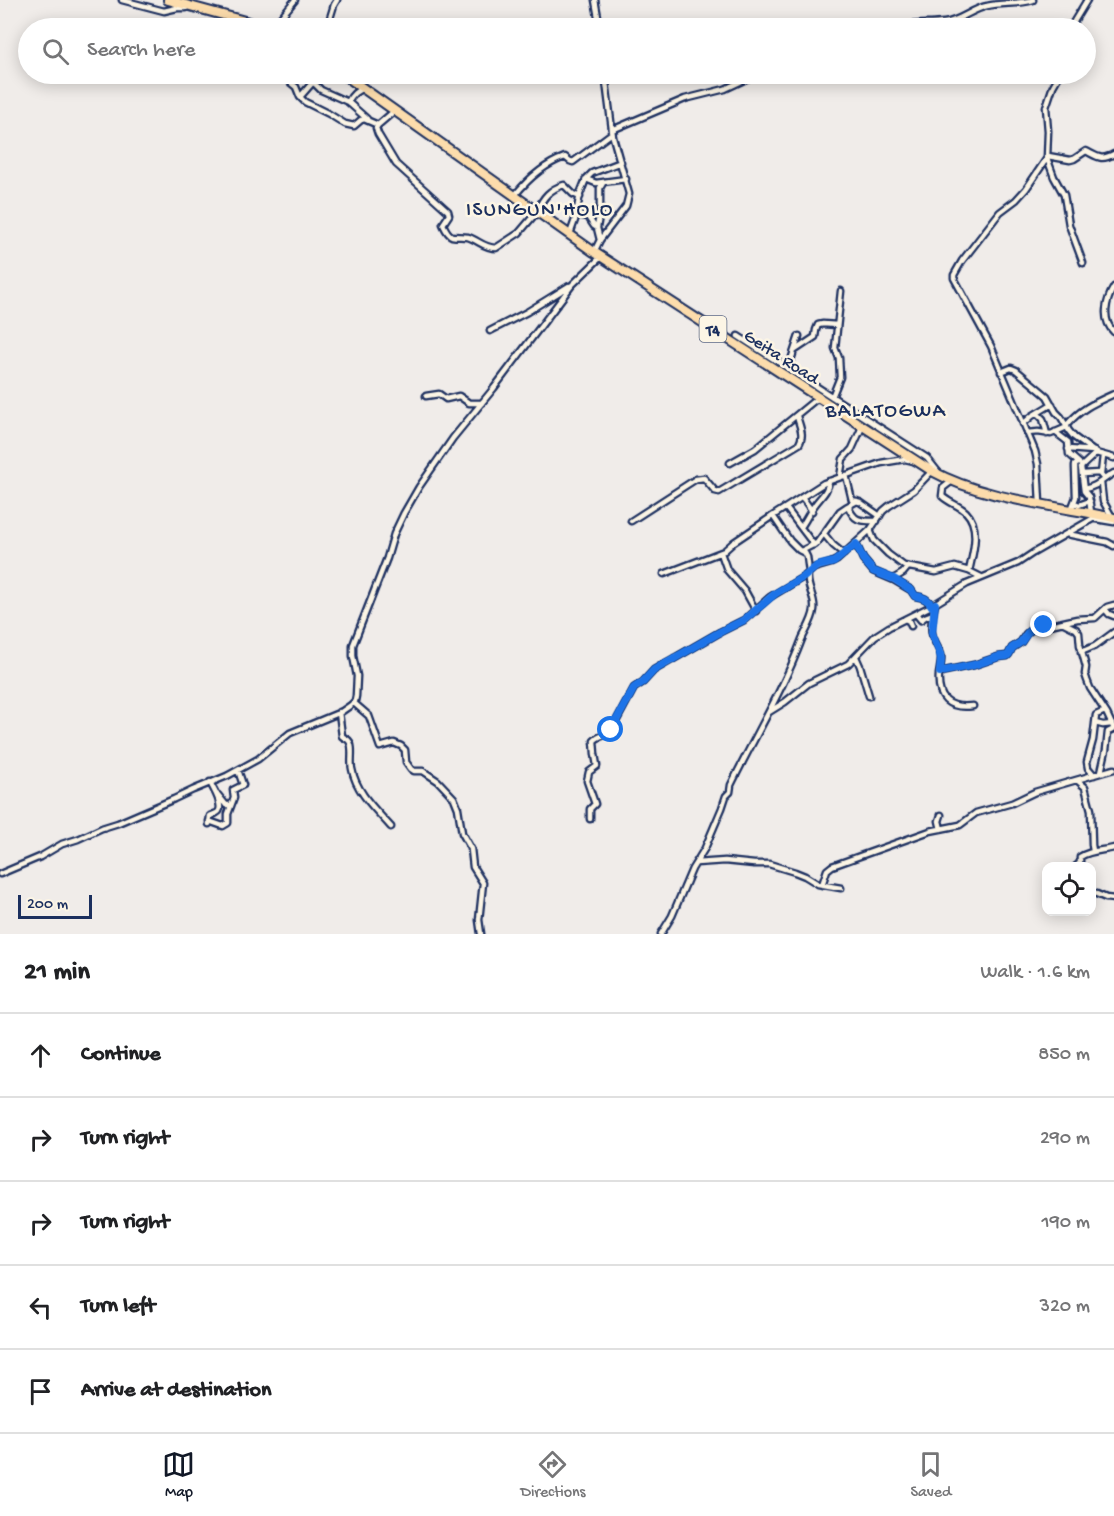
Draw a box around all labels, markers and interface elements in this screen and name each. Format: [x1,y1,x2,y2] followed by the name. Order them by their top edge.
[18,18,1096,84] search box
[39,35,72,68] icon: search
[87,38,195,64] text: Search here
[466,199,614,224] district label: ISUNGUN'HOLO
[700,316,726,342] road number: T4
[739,326,823,391] street label: Geita Road
[825,400,947,425] district label: BALATOGWA
[1030,611,1056,637] route end
[597,716,623,742] route start
[1042,862,1096,916] map controls
[1042,862,1096,916] button: locate
[18,892,92,920] scale bar
[27,896,68,915] text: 200 m
[24,958,90,989] text: 21 min
[980,962,1090,985] text: Walk · 1.6 km
[24,1039,57,1072] icon: ahead
[81,1042,161,1068] text: Continue
[1038,1044,1090,1067] text: 850 m
[24,1123,57,1156] icon: right
[81,1126,169,1152] text: Turn right
[1040,1128,1090,1151] text: 290 m
[24,1207,57,1240] icon: right
[81,1210,169,1236] text: Turn right
[1042,1212,1090,1235] text: 190 m
[24,1291,57,1324] icon: left
[81,1294,155,1320] text: Turn left
[1040,1296,1090,1319] text: 320 m
[24,1375,57,1408] icon: arrive
[81,1378,271,1404] text: Arrive at destination
[162,1448,195,1503] tab: Map
[520,1448,586,1503] tab: Directions
[910,1448,951,1503] tab: Saved

